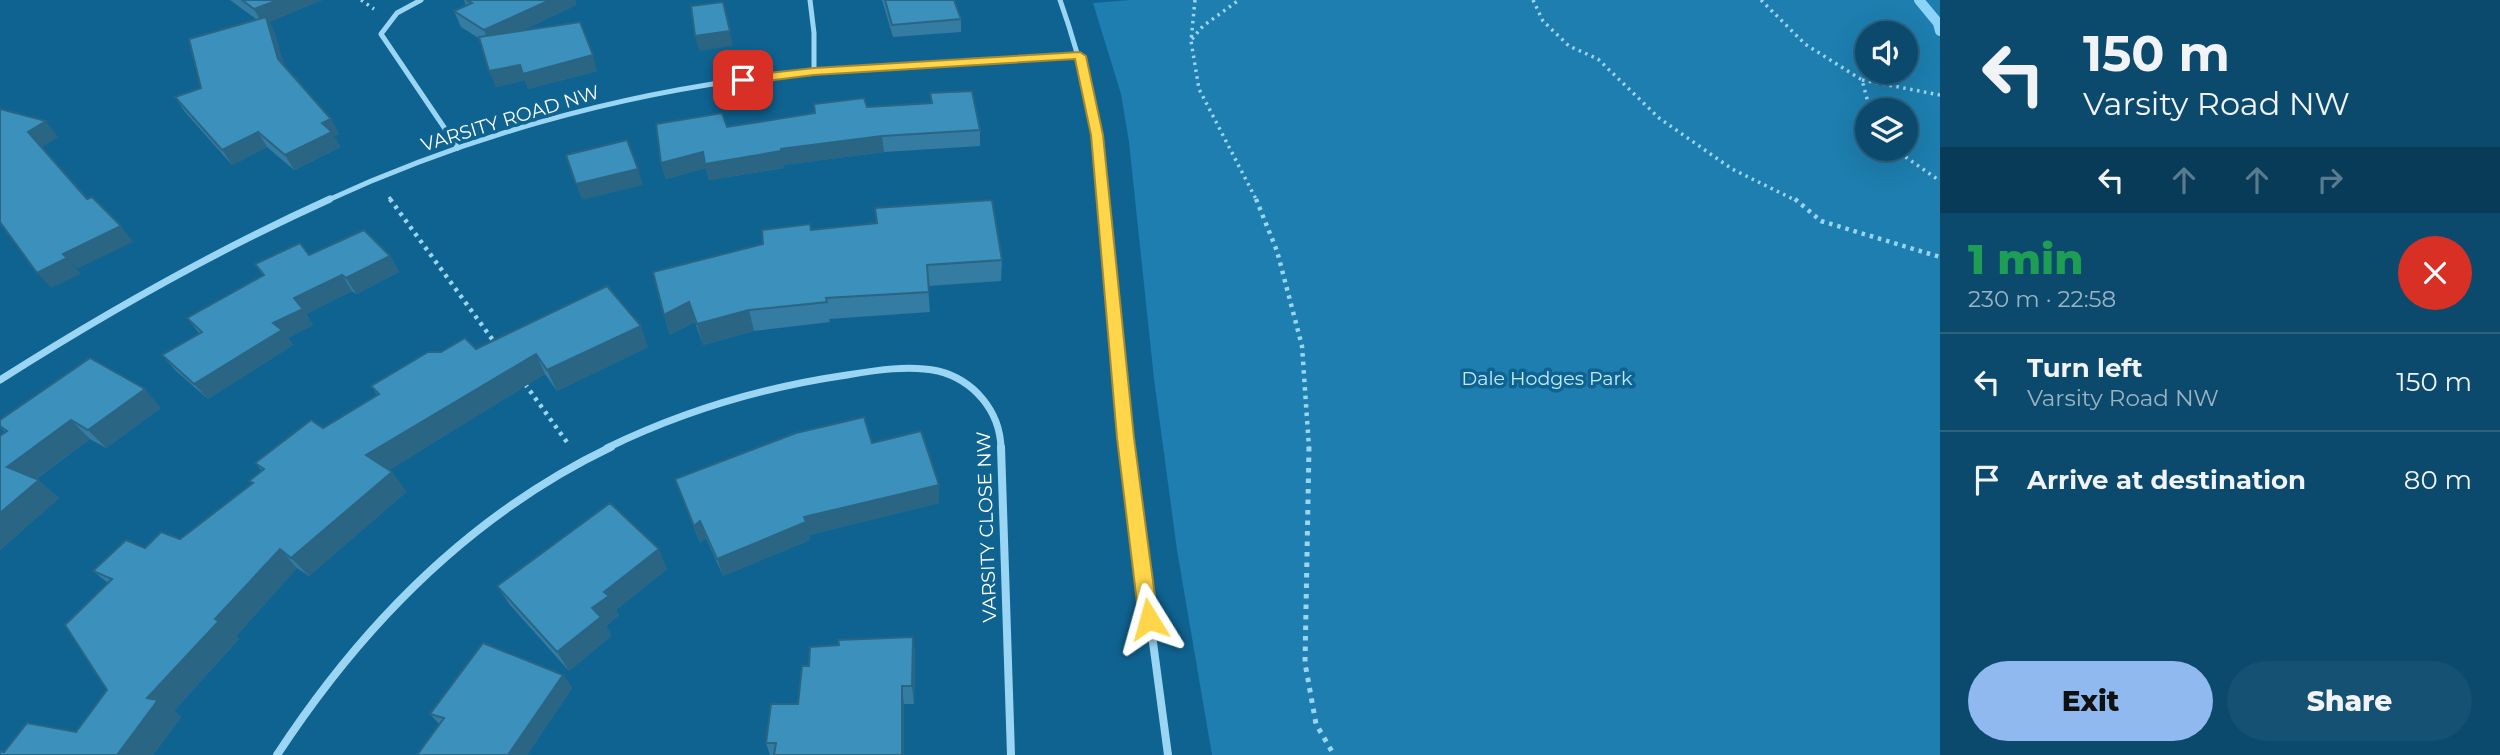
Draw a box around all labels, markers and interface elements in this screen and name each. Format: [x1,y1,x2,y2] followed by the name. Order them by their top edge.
[1855,21,1918,161] map controls
[1855,21,1918,84] button: sound
[2083,24,2230,83] text: 150 m
[1968,28,2059,119] icon: left
[713,50,773,110] pin
[724,61,762,99] icon: arrive
[418,80,602,157] street label: VARSITY ROAD NW
[2083,84,2350,123] text: Varsity Road NW
[1855,98,1918,161] button: layers
[2092,161,2130,199] icon: left
[2165,161,2203,199] icon: ahead
[2238,161,2276,199] icon: ahead
[2311,161,2349,199] icon: right
[1968,233,2084,285] text: 1 min
[2398,236,2472,310] button: close
[1968,285,2116,313] text: 230 m · 22:58
[2027,352,2143,384] text: Turn left
[1968,363,2006,401] icon: left
[2396,366,2472,398] text: 150 m
[1462,367,1633,390] park label: Dale Hodges Park
[2027,384,2219,412] text: Varsity Road NW
[972,431,1001,623] street label: VARSITY CLOSE NW
[1968,461,2006,499] icon: arrive
[2027,464,2306,496] text: Arrive at destination
[2404,464,2472,496] text: 80 m
[1112,582,1186,656] position arrow
[1968,661,2213,741] button: Exit
[2227,661,2472,741] button: Share

